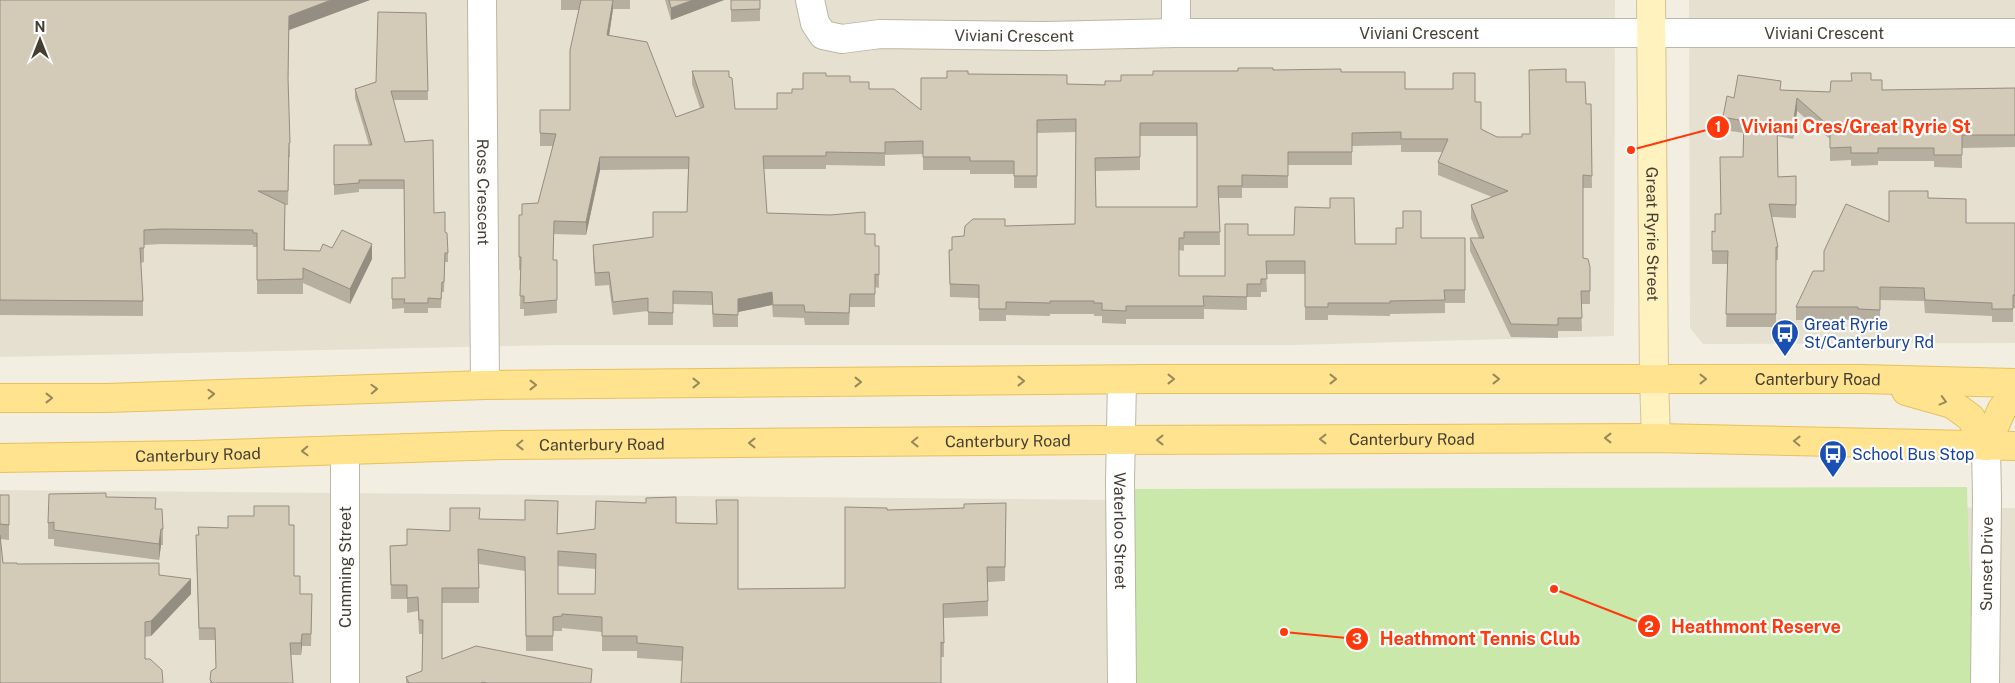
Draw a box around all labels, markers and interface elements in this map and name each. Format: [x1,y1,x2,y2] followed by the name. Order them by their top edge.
[15,15,65,65] north arrow
[35,19,45,35] text: N
[1359,24,1479,43] street label: Viviani Crescent
[1764,24,1884,43] street label: Viviani Crescent
[954,26,1074,46] street label: Viviani Crescent
[1706,110,1981,143] callout: Viviani Cres/Great Ryrie St
[1741,116,1971,137] text: Viviani Cres/Great Ryrie St
[1715,118,1721,135] text: 1
[473,139,493,245] street label: Ross Crescent
[1642,167,1662,301] street label: Great Ryrie Street
[1804,315,1934,352] place label: Great Ryrie St/Canterbury Rd
[1770,318,1800,357] bus stop icon: Great Ryrie St/Canterbury Rd
[1755,370,1881,389] street label: Canterbury Road
[1167,374,1175,384] one-way arrow
[1330,374,1337,384] one-way arrow
[1492,374,1500,384] one-way arrow
[1700,374,1707,384] one-way arrow
[1018,376,1025,386] one-way arrow
[855,377,863,387] one-way arrow
[692,378,700,388] one-way arrow
[530,380,538,390] one-way arrow
[370,383,378,394] one-way arrow
[208,389,215,399] one-way arrow
[45,393,53,403] one-way arrow
[1939,396,1947,406] one-way arrow
[1349,430,1475,449] street label: Canterbury Road
[945,431,1071,451] street label: Canterbury Road
[1603,433,1611,443] one-way arrow
[1318,434,1326,444] one-way arrow
[539,435,665,455] street label: Canterbury Road
[1156,435,1164,445] one-way arrow
[1793,436,1800,446] one-way arrow
[911,437,918,447] one-way arrow
[748,438,756,448] one-way arrow
[1818,439,1848,478] bus stop icon: School Bus Stop
[516,440,524,450] one-way arrow
[135,444,261,466] street label: Canterbury Road
[1852,445,1974,464] place label: School Bus Stop
[301,446,309,457] one-way arrow
[1110,472,1130,590] street label: Waterloo Street
[336,506,355,628] street label: Cumming Street
[1977,517,1997,611] street label: Sunset Drive
[1636,610,1851,643] callout: Heathmont Reserve
[1671,616,1841,637] text: Heathmont Reserve
[1644,618,1654,635] text: 2
[1344,622,1590,655] callout: Heathmont Tennis Club
[1380,628,1580,649] text: Heathmont Tennis Club
[1352,630,1362,647] text: 3

